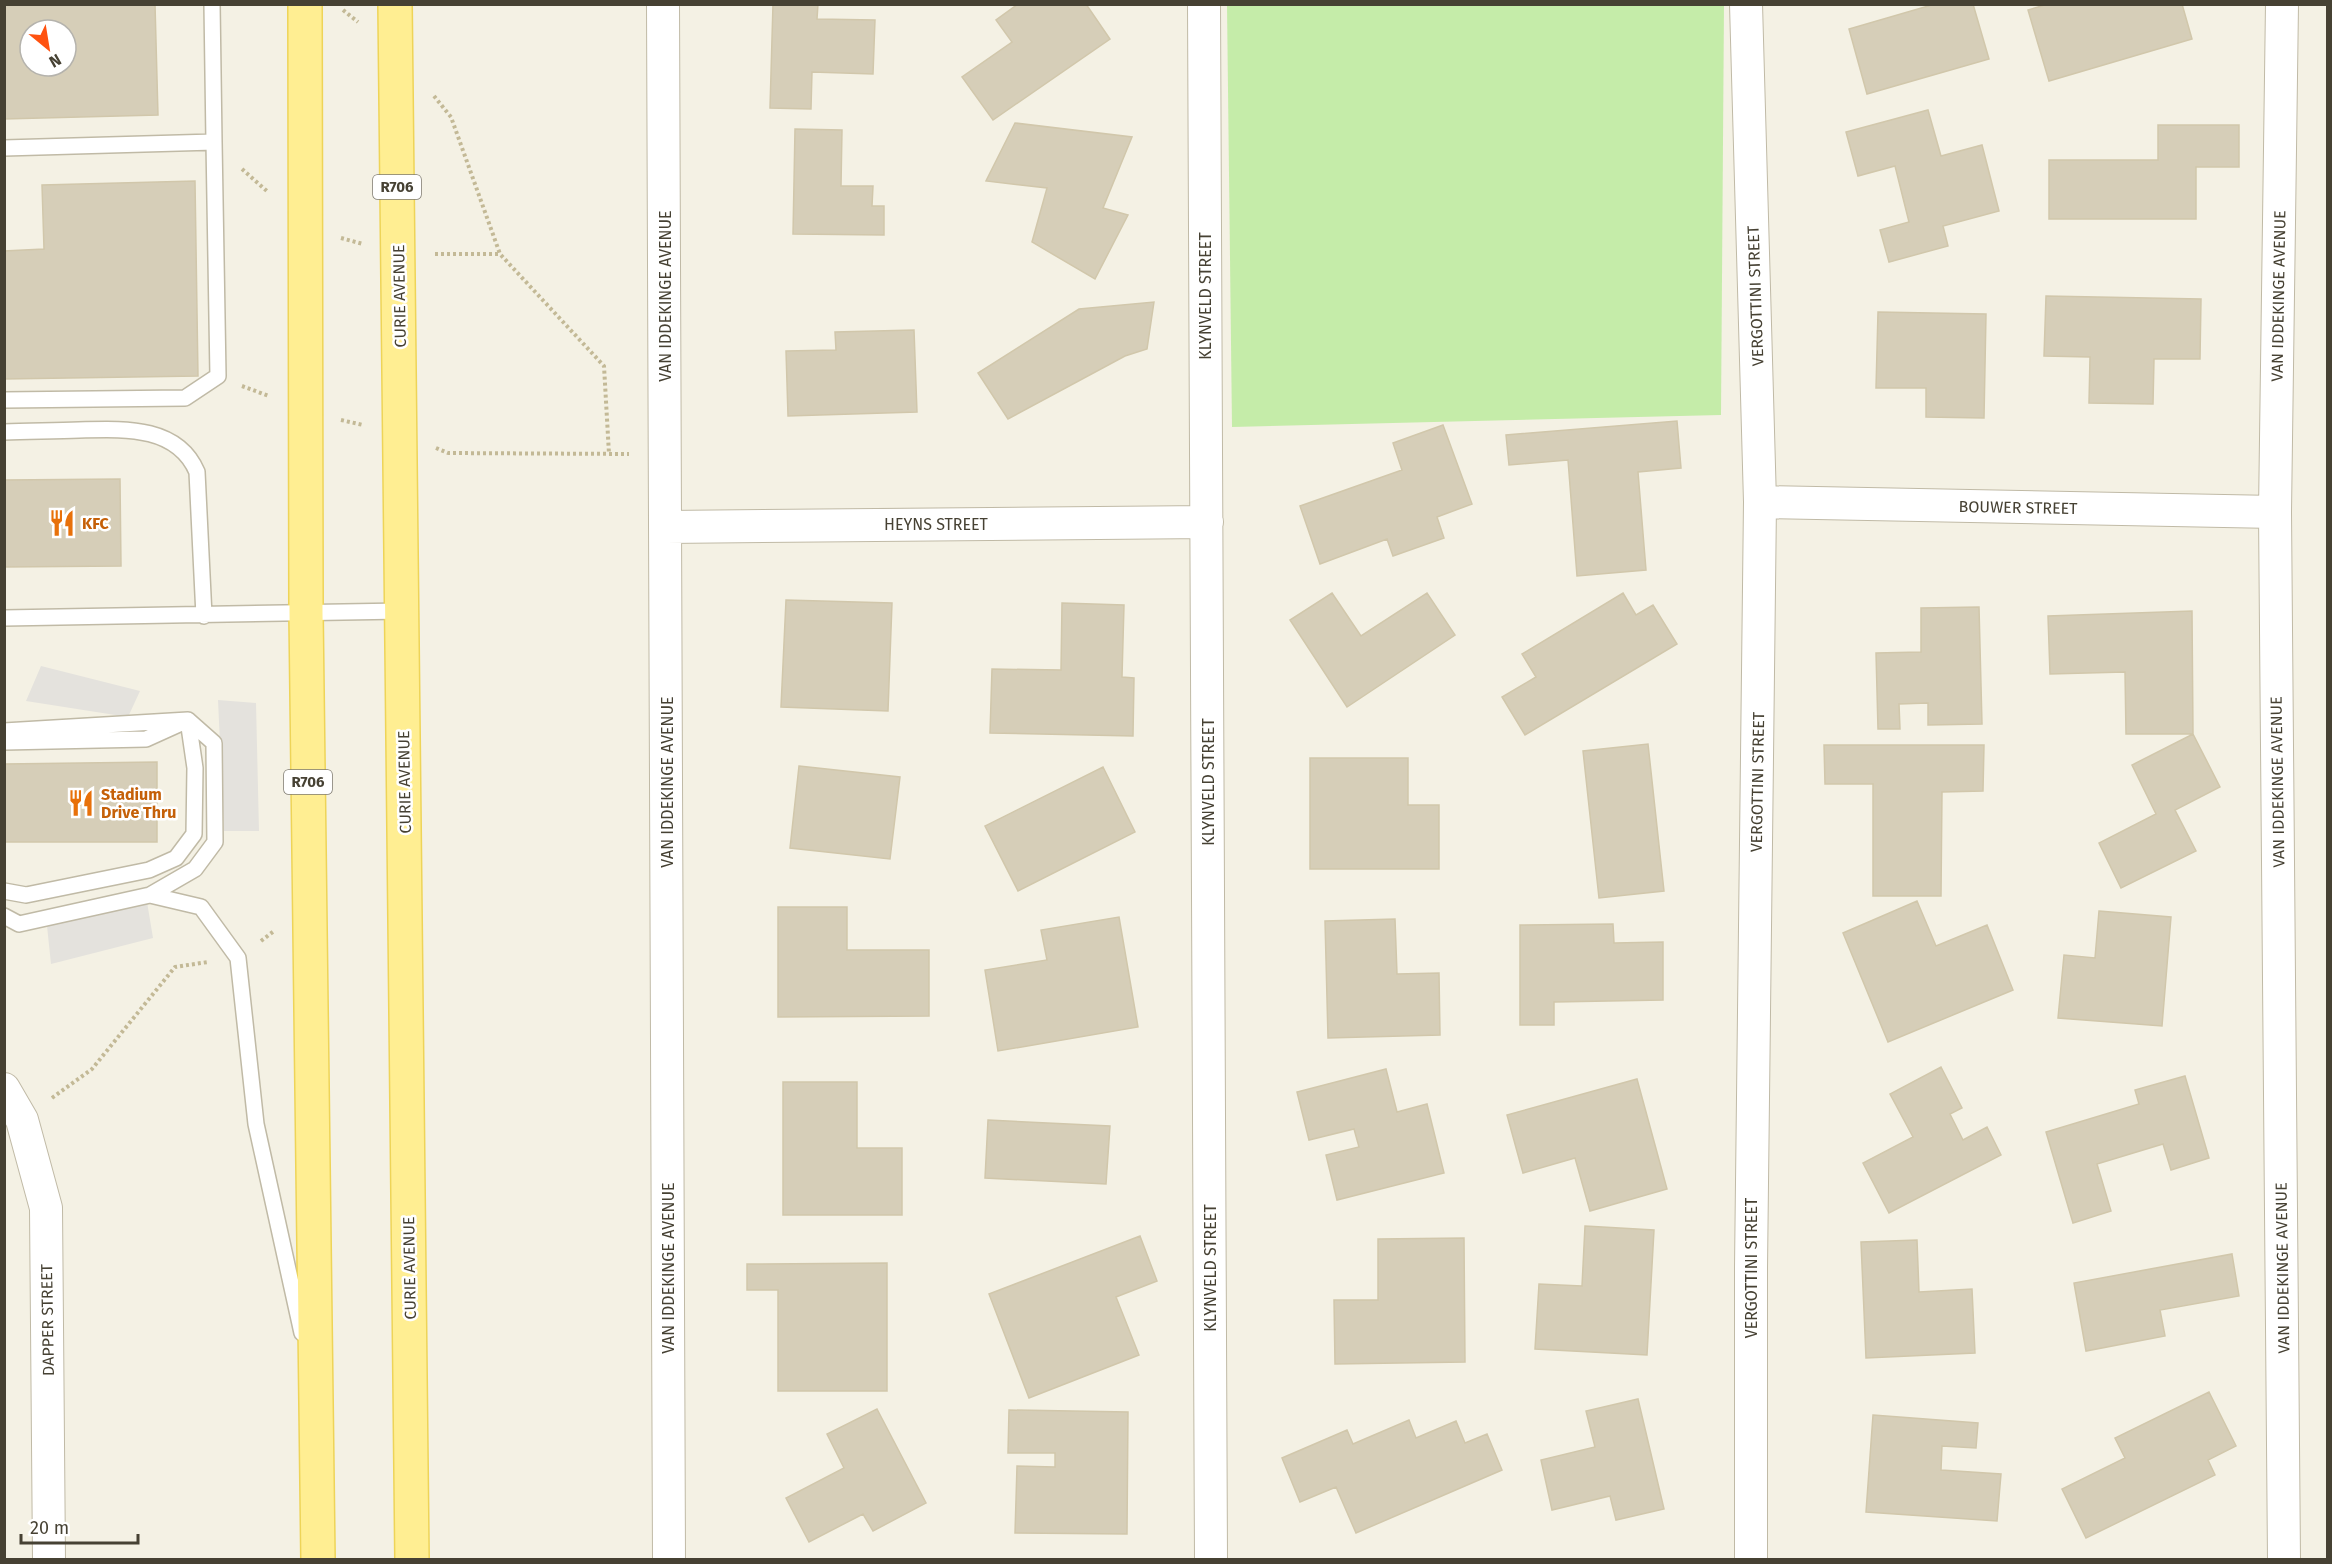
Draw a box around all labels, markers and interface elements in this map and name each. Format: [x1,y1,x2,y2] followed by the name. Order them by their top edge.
[18,18,78,78] north arrow
[46,50,65,71] text: N
[373,175,421,199] road number: R706
[656,210,675,382] street label: VAN IDDEKINGE AVENUE
[2268,210,2289,382] street label: VAN IDDEKINGE AVENUE
[1744,225,1767,367] street label: VERGOTTINI STREET
[1196,232,1215,360] street label: KLYNVELD STREET
[389,244,410,348] street label: CURIE AVENUE
[1958,497,2078,518] street label: BOUWER STREET
[47,508,77,538] restaurant icon: KFC
[82,514,110,533] place label: KFC
[884,515,989,534] street label: HEYNS STREET
[658,696,677,868] street label: VAN IDDEKINGE AVENUE
[2267,696,2288,868] street label: VAN IDDEKINGE AVENUE
[1747,711,1768,852] street label: VERGOTTINI STREET
[1199,718,1218,846] street label: KLYNVELD STREET
[394,730,415,834] street label: CURIE AVENUE
[284,770,332,794] road number: R706
[101,785,177,822] place label: Stadium Drive Thru
[66,788,96,818] restaurant icon: Stadium Drive Thru
[659,1182,678,1354] street label: VAN IDDEKINGE AVENUE
[2272,1182,2293,1354] street label: VAN IDDEKINGE AVENUE
[1742,1197,1761,1338] street label: VERGOTTINI STREET
[1201,1204,1220,1332] street label: KLYNVELD STREET
[399,1216,420,1320] street label: CURIE AVENUE
[37,1263,58,1376] street label: DAPPER STREET
[21,1507,138,1545] scale bar
[30,1517,69,1539] text: 20 m

